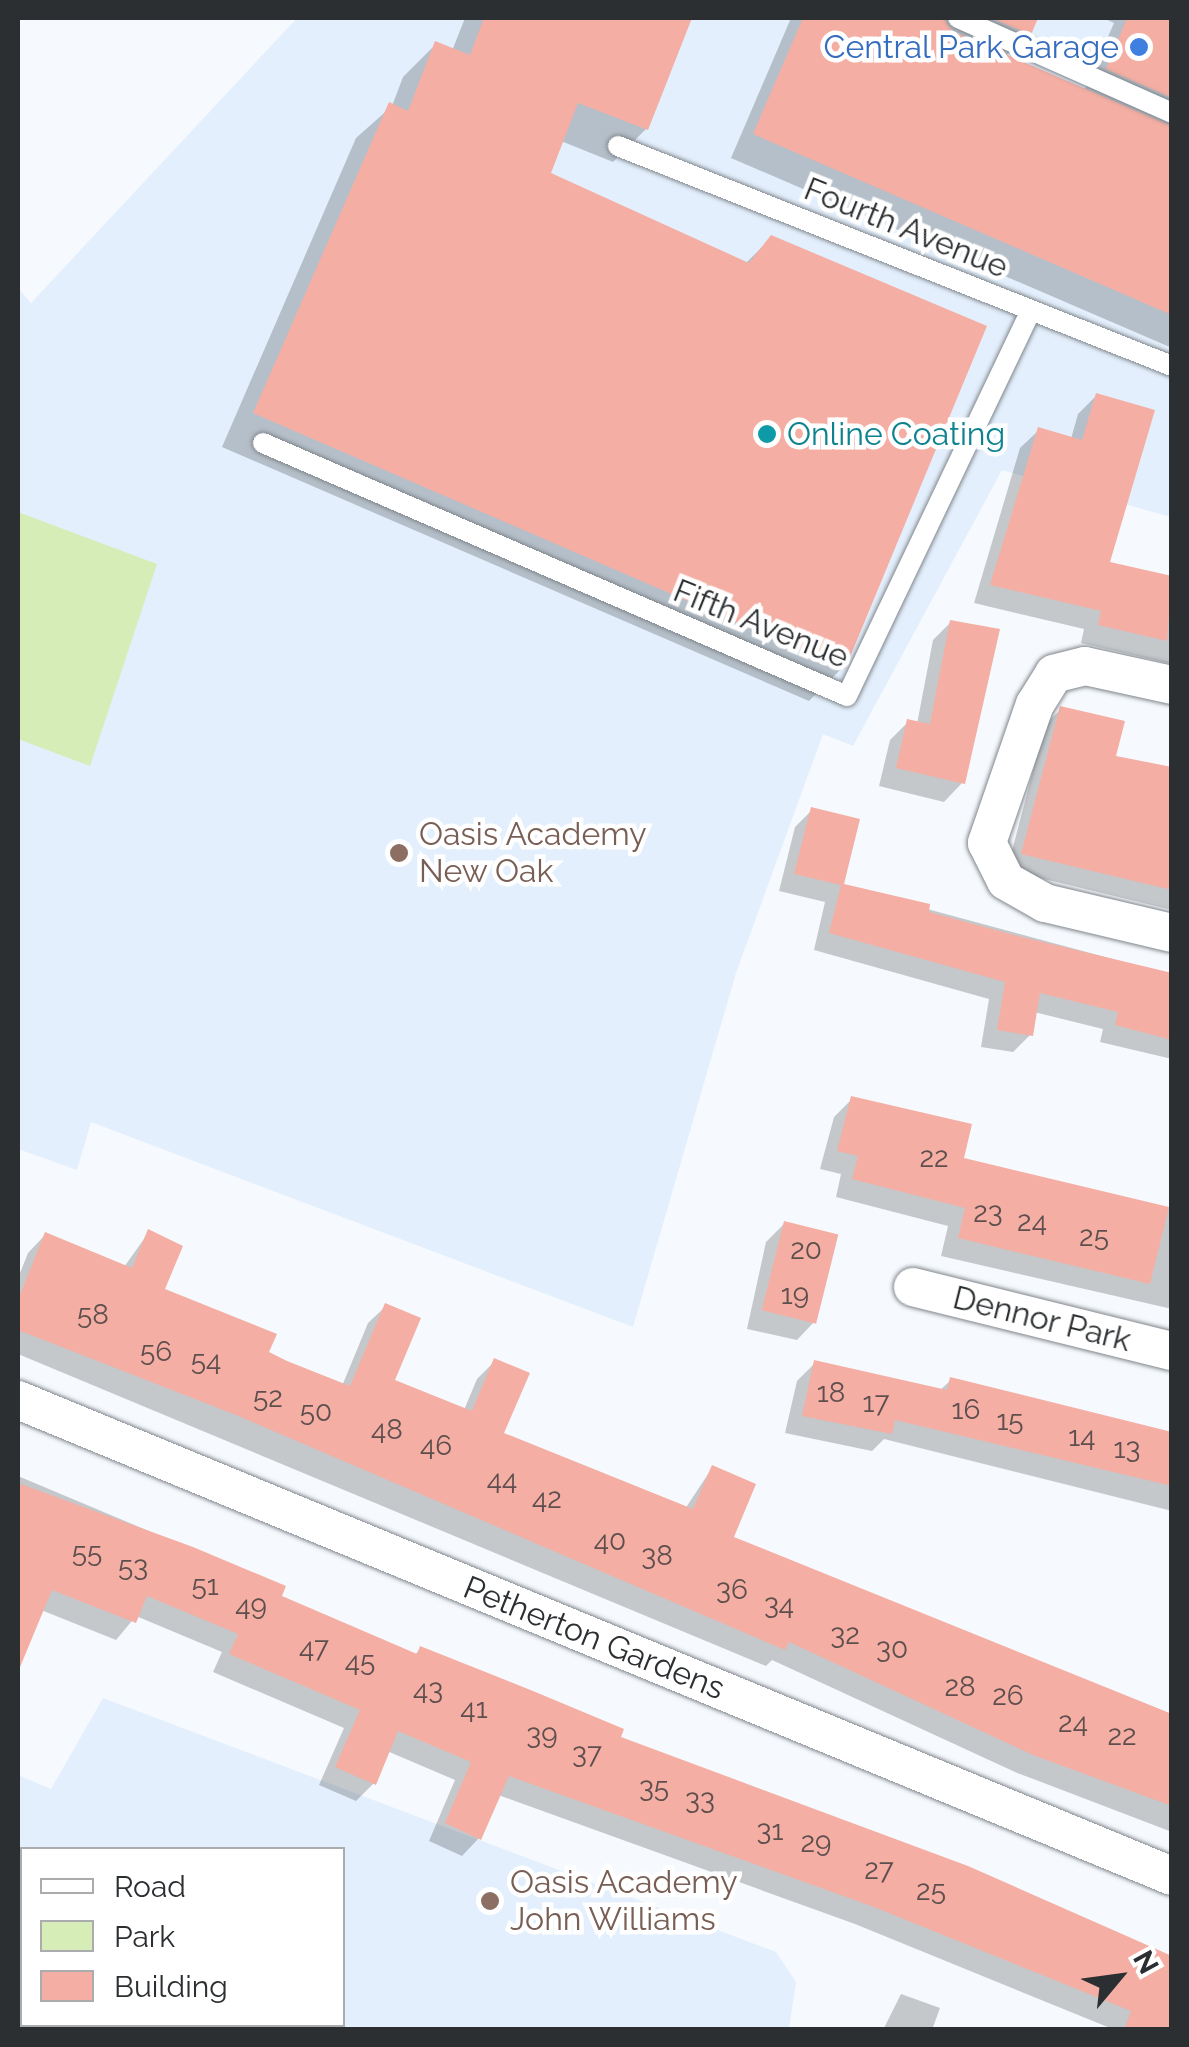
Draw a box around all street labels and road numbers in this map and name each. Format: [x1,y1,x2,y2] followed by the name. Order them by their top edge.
[798,170,1014,286] street label: Fourth Avenue
[667,571,855,677] street label: Fifth Avenue
[949,1278,1135,1360] street label: Dennor Park
[458,1568,730,1708] street label: Petherton Gardens

